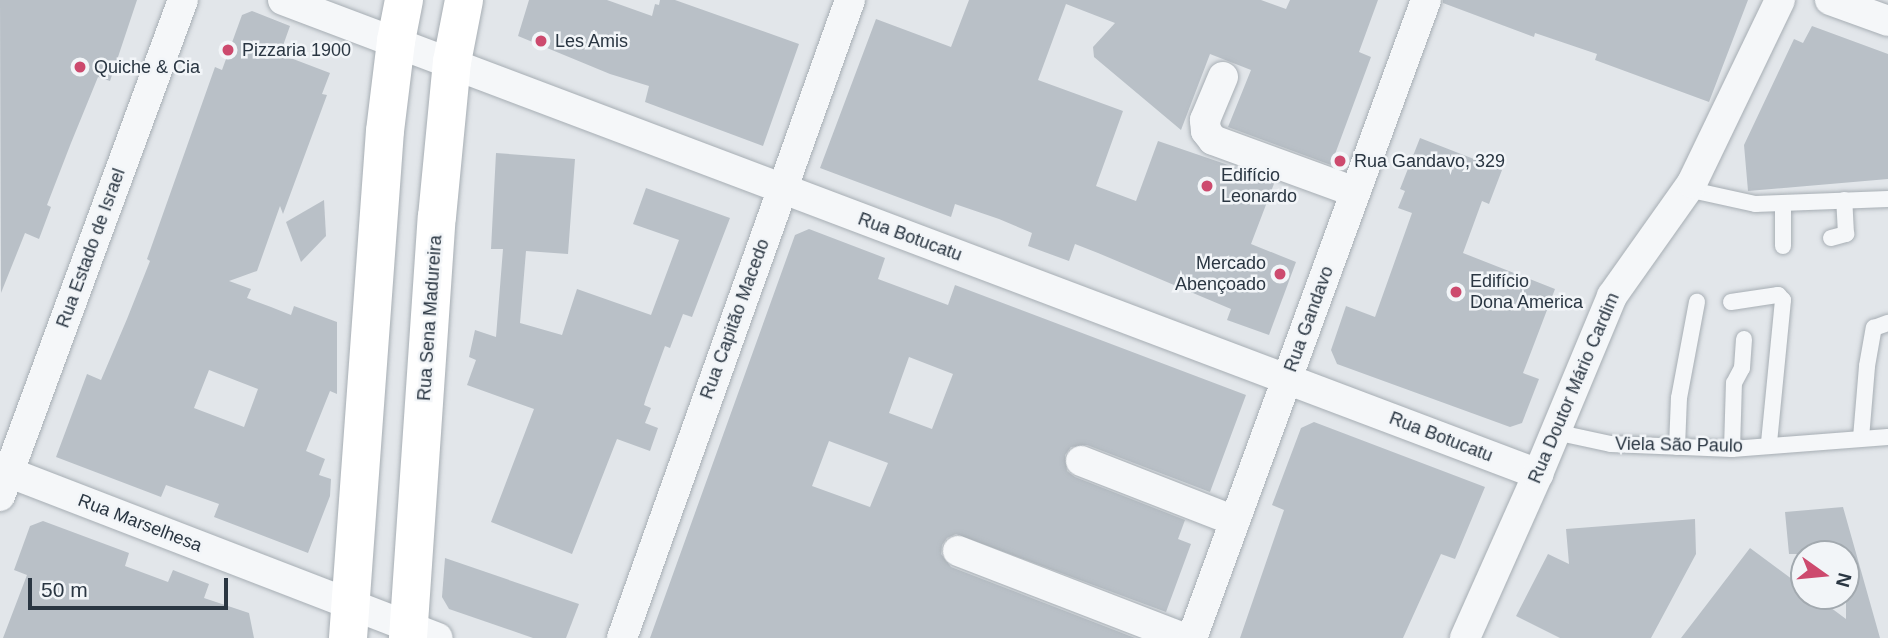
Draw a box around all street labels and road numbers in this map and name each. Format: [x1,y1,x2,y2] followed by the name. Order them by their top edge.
[52,165,130,331] street label: Rua Estado de Israel
[855,208,965,266] street label: Rua Botucatu
[413,234,447,402] street label: Rua Sena Madureira
[696,236,774,402] street label: Rua Capitão Macedo
[1280,263,1338,375] street label: Rua Gandavo
[1524,289,1624,487] street label: Rua Doutor Mário Cardim
[1386,407,1496,467] street label: Rua Botucatu
[1615,433,1743,457] street label: Viela São Paulo
[75,489,205,557] street label: Rua Marselhesa

